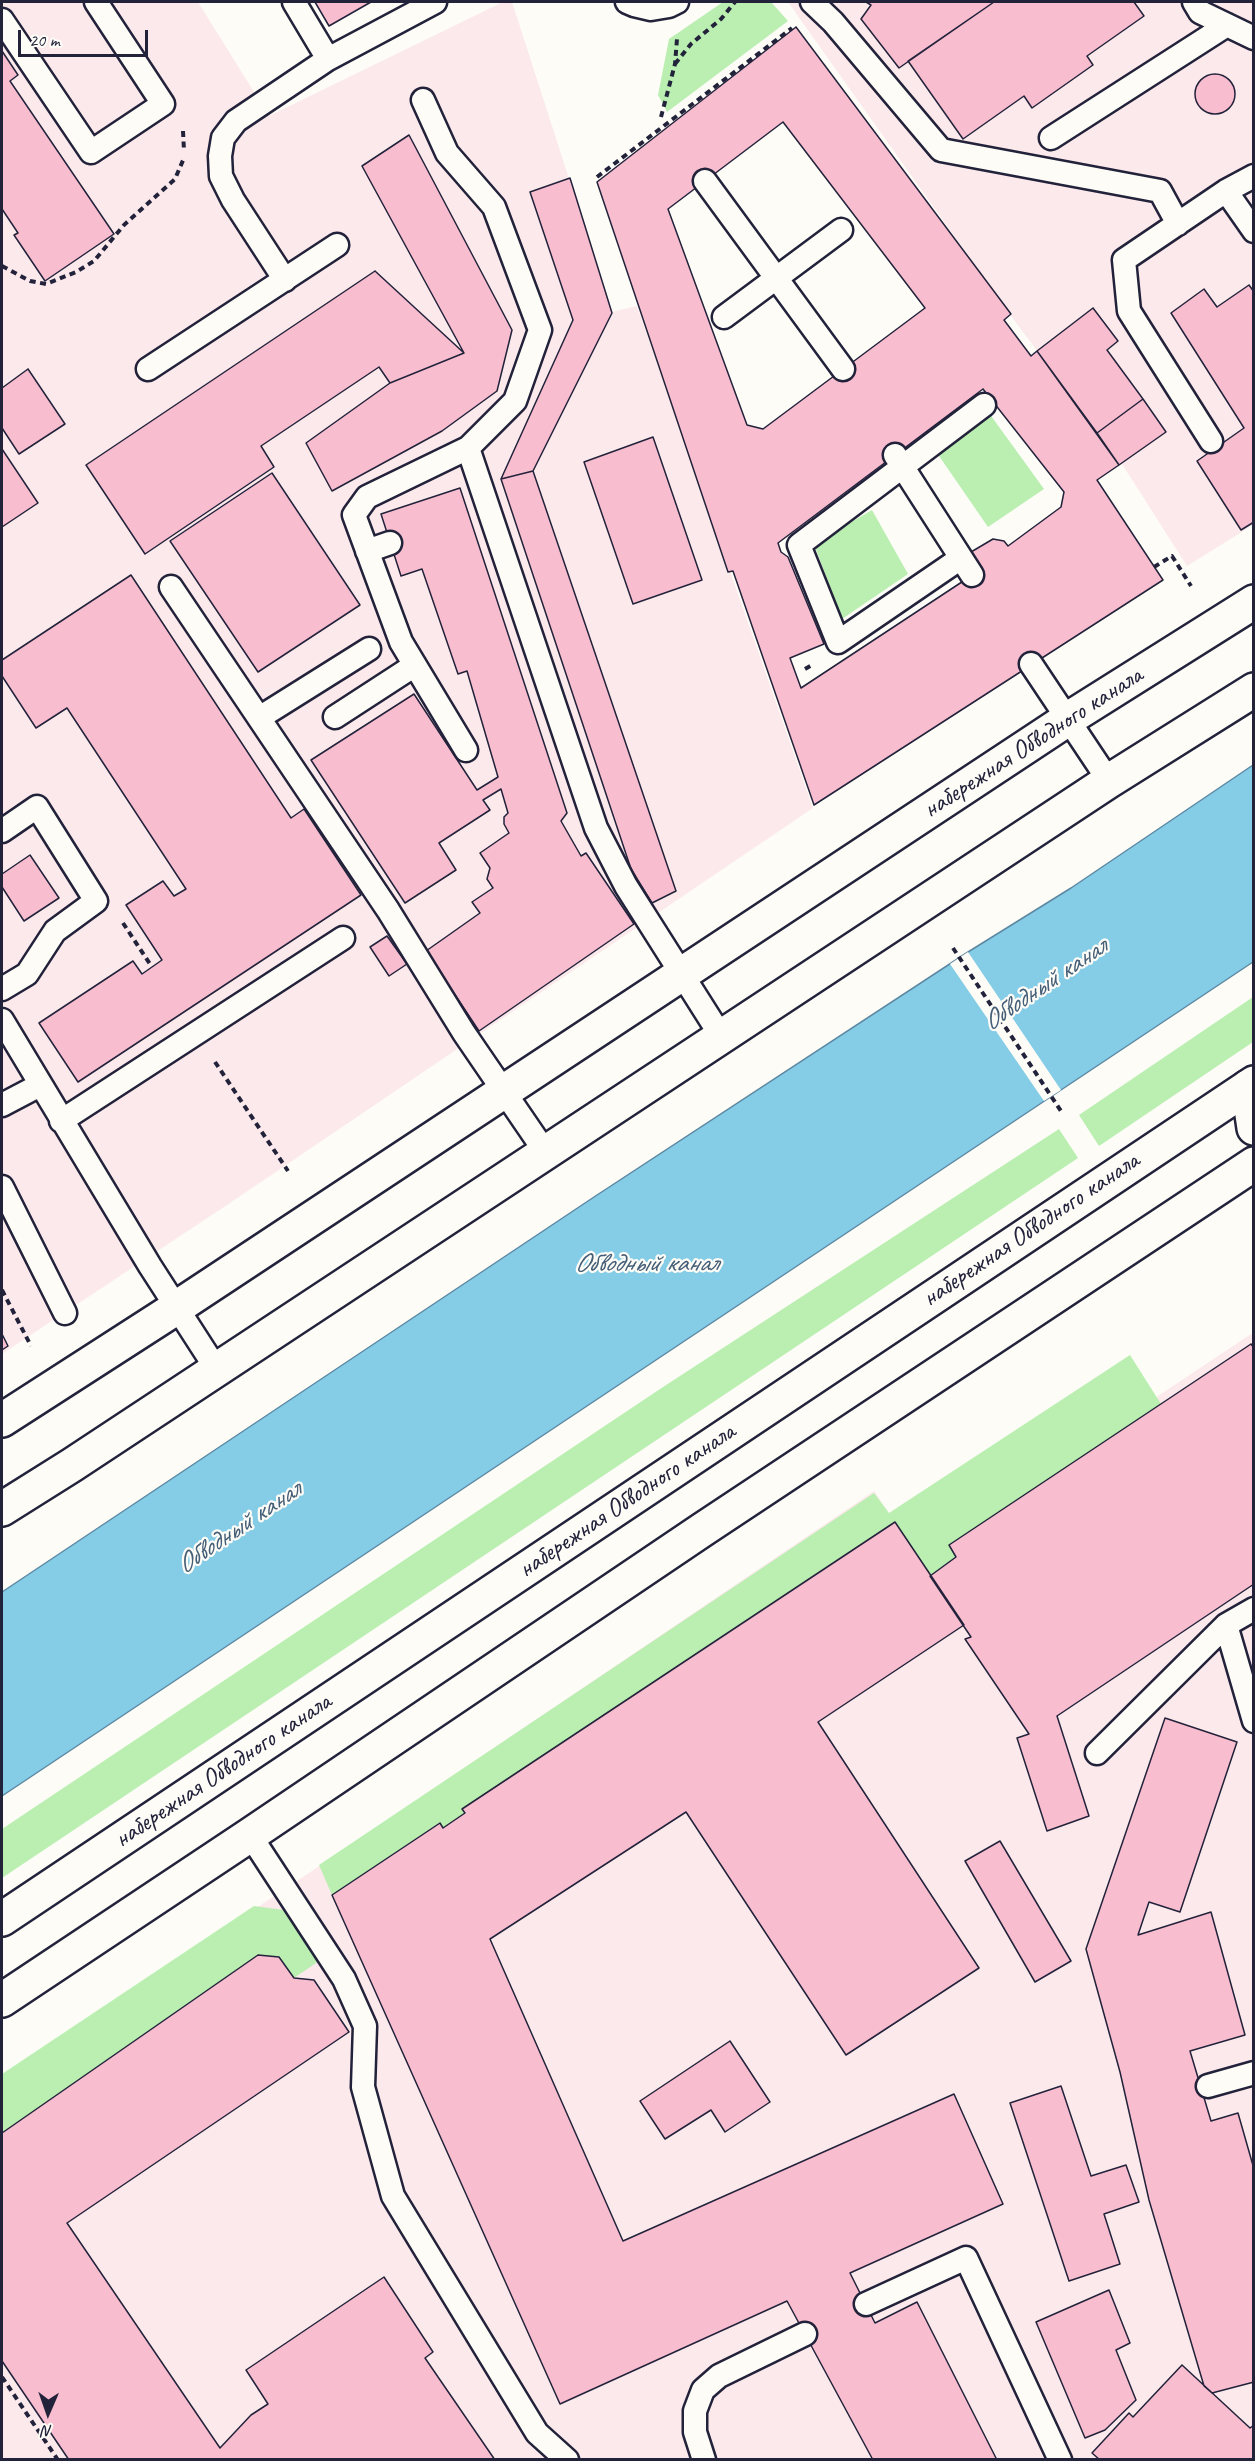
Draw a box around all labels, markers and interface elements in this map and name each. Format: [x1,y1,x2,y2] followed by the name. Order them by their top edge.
[21,18,152,56] scale bar
[29,29,60,51] text: 20 m
[917,660,1149,826] street label: набережная Обводного канала
[977,932,1113,1038] water label: Обводный канал
[916,1146,1146,1314] street label: набережная Обводного канала
[574,1248,718,1280] water label: Обводный канал
[512,1417,742,1585] street label: набережная Обводного канала
[171,1475,307,1581] water label: Обводный канал
[108,1687,338,1855] street label: набережная Обводного канала
[18,2383,78,2443] north arrow
[42,2421,53,2441] text: N

